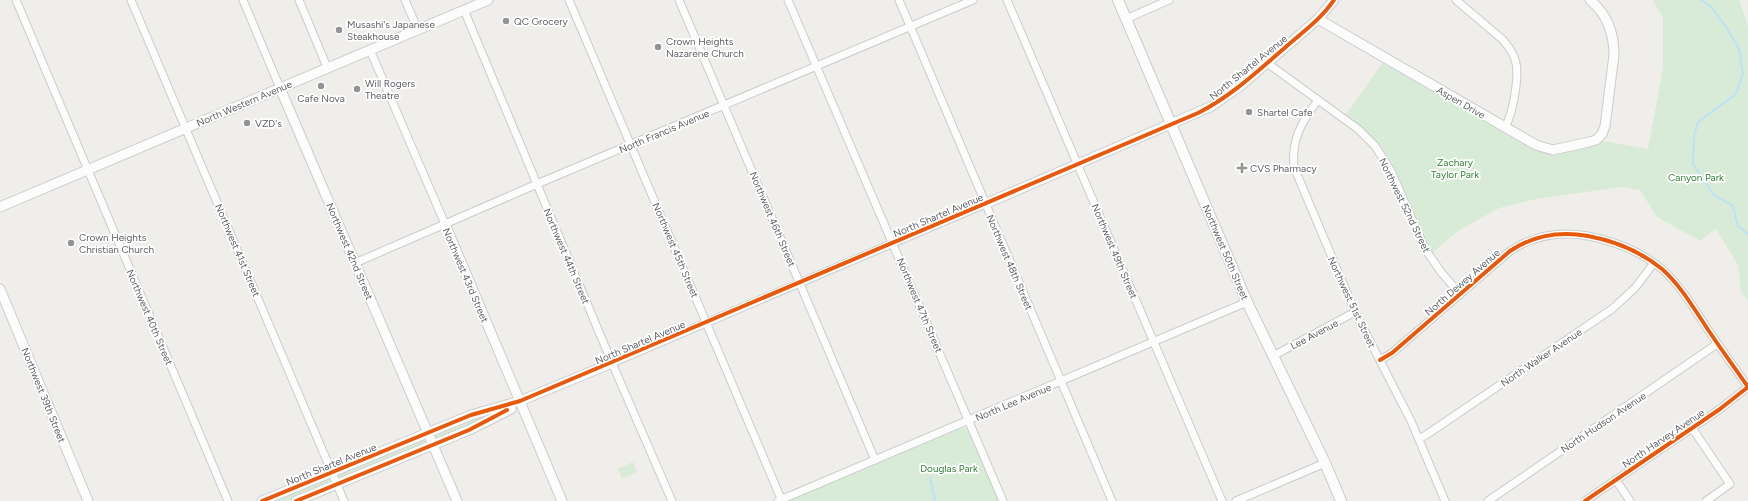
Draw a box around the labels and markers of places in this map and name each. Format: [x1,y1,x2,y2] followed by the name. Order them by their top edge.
[514,15,569,28] place label: QC Grocery
[501,16,511,26] marker: QC Grocery
[347,18,435,43] place label: Musashi's Japanese Steakhouse
[334,25,344,35] marker: Musashi's Japanese Steakhouse
[666,35,744,60] place label: Crown Heights Nazarene Church
[653,42,663,52] marker: Crown Heights Nazarene Church
[365,77,416,102] place label: Will Rogers Theatre
[316,81,326,91] marker: Cafe Nova
[352,84,362,94] marker: Will Rogers Theatre
[297,92,345,105] place label: Cafe Nova
[1257,106,1313,119] place label: Shartel Cafe
[1244,107,1254,117] marker: Shartel Cafe
[255,117,282,130] place label: VZD's
[242,118,252,128] marker: VZD's
[1250,162,1317,175] place label: CVS Pharmacy
[1237,163,1247,173] marker: CVS Pharmacy
[79,231,155,256] place label: Crown Heights Christian Church
[66,238,76,248] marker: Crown Heights Christian Church

